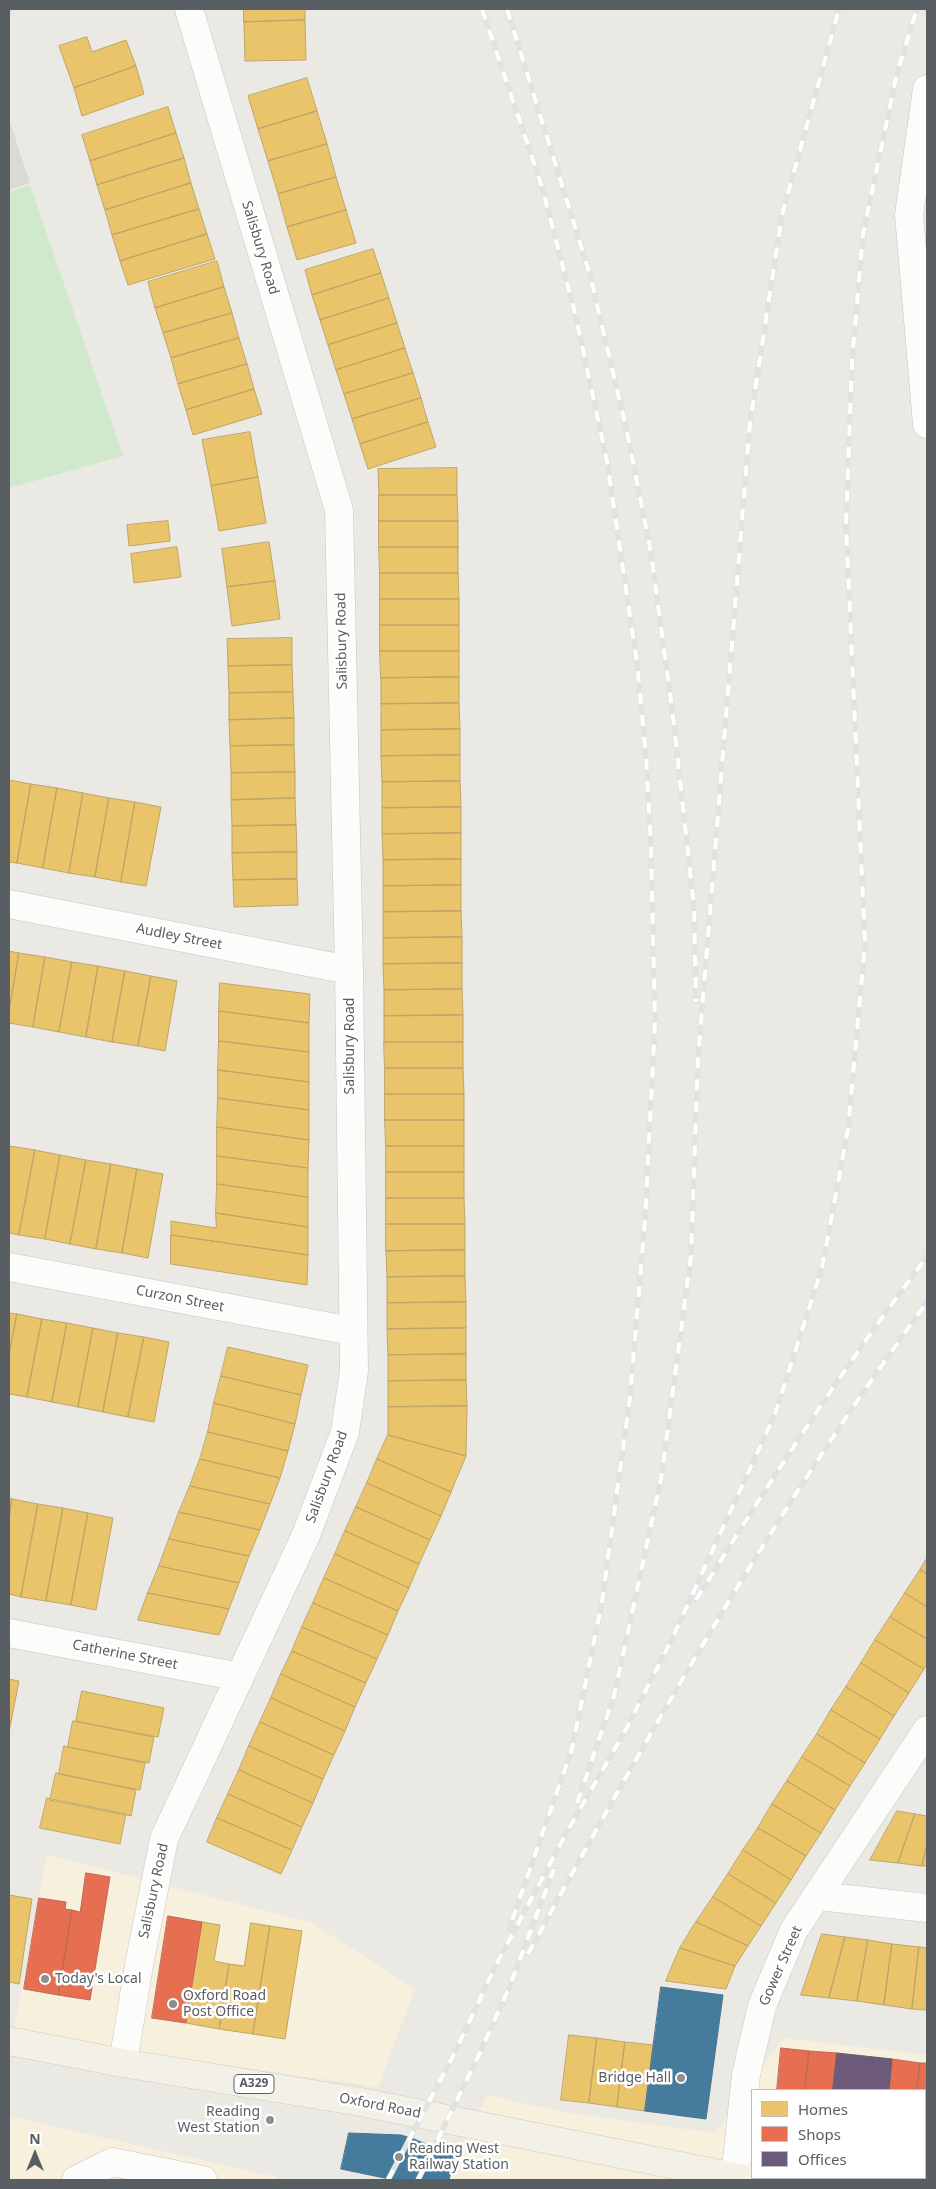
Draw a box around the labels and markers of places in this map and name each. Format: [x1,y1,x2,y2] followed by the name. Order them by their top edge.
[55,1971,142,1987] place label: Today's Local
[39,1973,51,1985] marker: Today's Local
[183,1988,266,2020] place label: Oxford Road Post Office
[167,1998,179,2010] marker: Oxford Road Post Office
[598,2070,671,2086] place label: Bridge Hall
[675,2072,687,2084] marker: Bridge Hall
[178,2104,260,2136] place label: Reading West Station
[264,2114,276,2126] marker: Reading West Station
[409,2141,509,2174] place label: Reading West Railway Station
[393,2151,405,2163] marker: Reading West Railway Station

